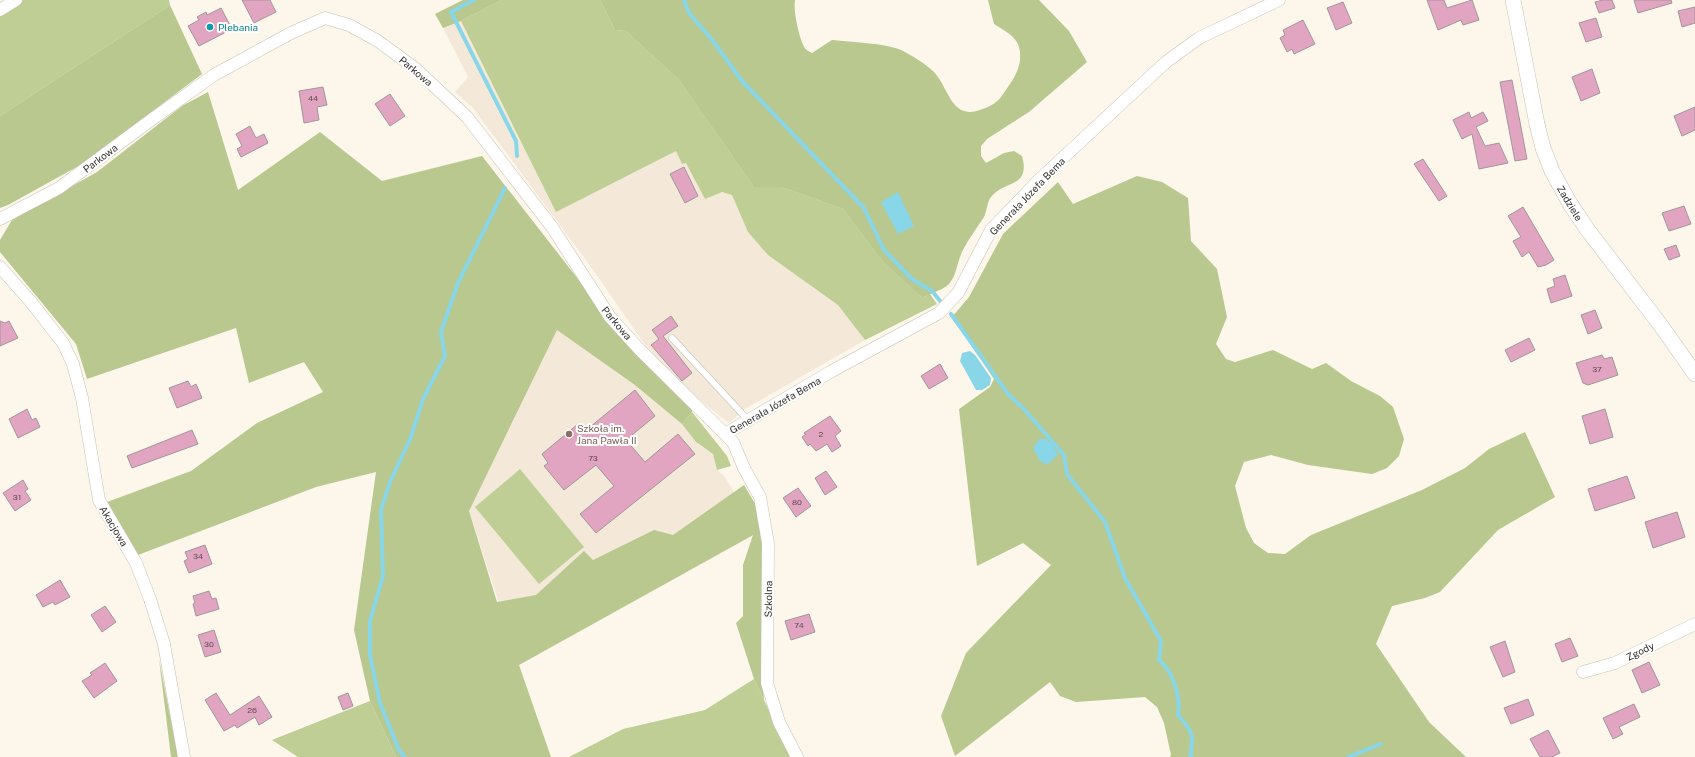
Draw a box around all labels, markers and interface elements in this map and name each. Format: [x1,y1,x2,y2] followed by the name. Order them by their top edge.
[218,21,258,33] place label: Plebania
[205,22,215,32] marker: Plebania
[397,54,435,88] street label: Parkowa
[308,93,318,103] house number: 44
[80,141,120,175] street label: Parkowa
[987,155,1067,237] street label: Generała Józefa Bema
[1555,183,1585,223] street label: Zadziele
[600,304,634,342] street label: Parkowa
[1592,364,1602,374] house number: 37
[727,374,823,436] street label: Generała Józefa Bema
[577,422,637,446] place label: Szkoła im. Jana Pawła II
[564,429,574,439] marker: Szkoła im. Jana Pawła II
[819,429,824,439] house number: 2
[588,453,598,463] house number: 73
[13,492,21,502] house number: 31
[792,497,802,507] house number: 80
[97,504,131,548] street label: Akacjowa
[193,551,203,561] house number: 34
[762,581,774,617] street label: Szkolna
[794,620,804,630] house number: 74
[204,639,214,649] house number: 30
[1624,639,1656,663] street label: Zgody
[247,705,257,715] house number: 26

